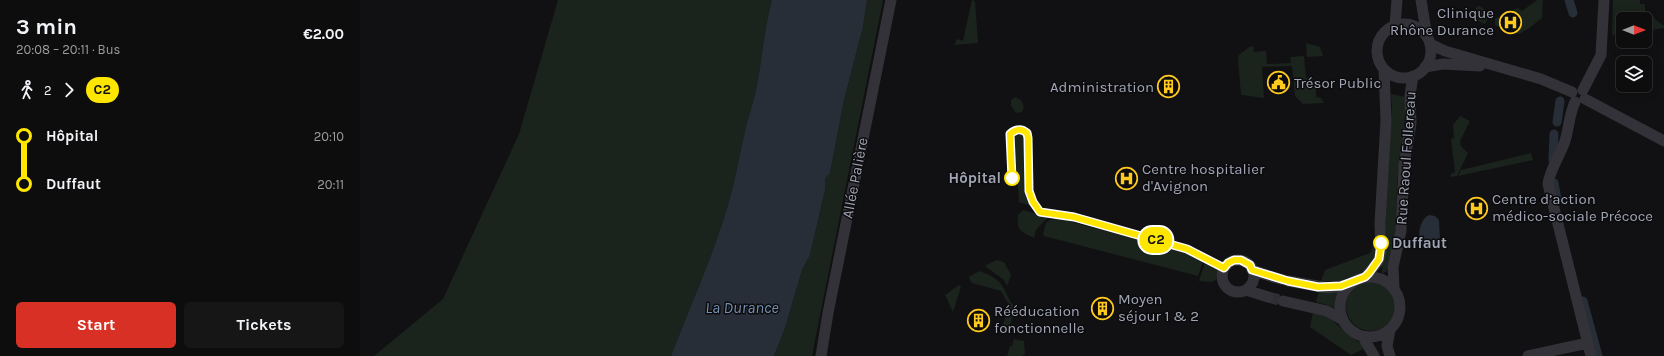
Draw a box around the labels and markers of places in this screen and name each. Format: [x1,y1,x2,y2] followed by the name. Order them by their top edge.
[1390,4,1494,39] place label: Clinique Rhône Durance
[1497,9,1523,35] hospital icon: Clinique Rhône Durance
[1265,70,1291,96] public building icon: Trésor Public
[1156,74,1182,100] building icon: Administration
[1294,74,1381,92] place label: Trésor Public
[1050,78,1154,96] place label: Administration
[1142,160,1265,195] place label: Centre hospitalier d'Avignon
[1113,165,1139,191] hospital icon: Centre hospitalier d'Avignon
[949,169,1001,187] place label: Hôpital
[1004,170,1020,186] marker: Hôpital
[1492,190,1653,225] place label: Centre d’action médico-sociale Précoce
[1464,195,1490,221] hospital icon: Centre d’action médico-sociale Précoce
[1392,234,1447,252] place label: Duffaut
[1373,235,1389,251] marker: Duffaut
[1118,290,1199,325] place label: Moyen séjour 1 & 2
[1089,295,1115,321] building icon: Moyen séjour 1 & 2
[994,302,1084,337] place label: Rééducation fonctionnelle
[966,307,992,333] building icon: Rééducation fonctionnelle

